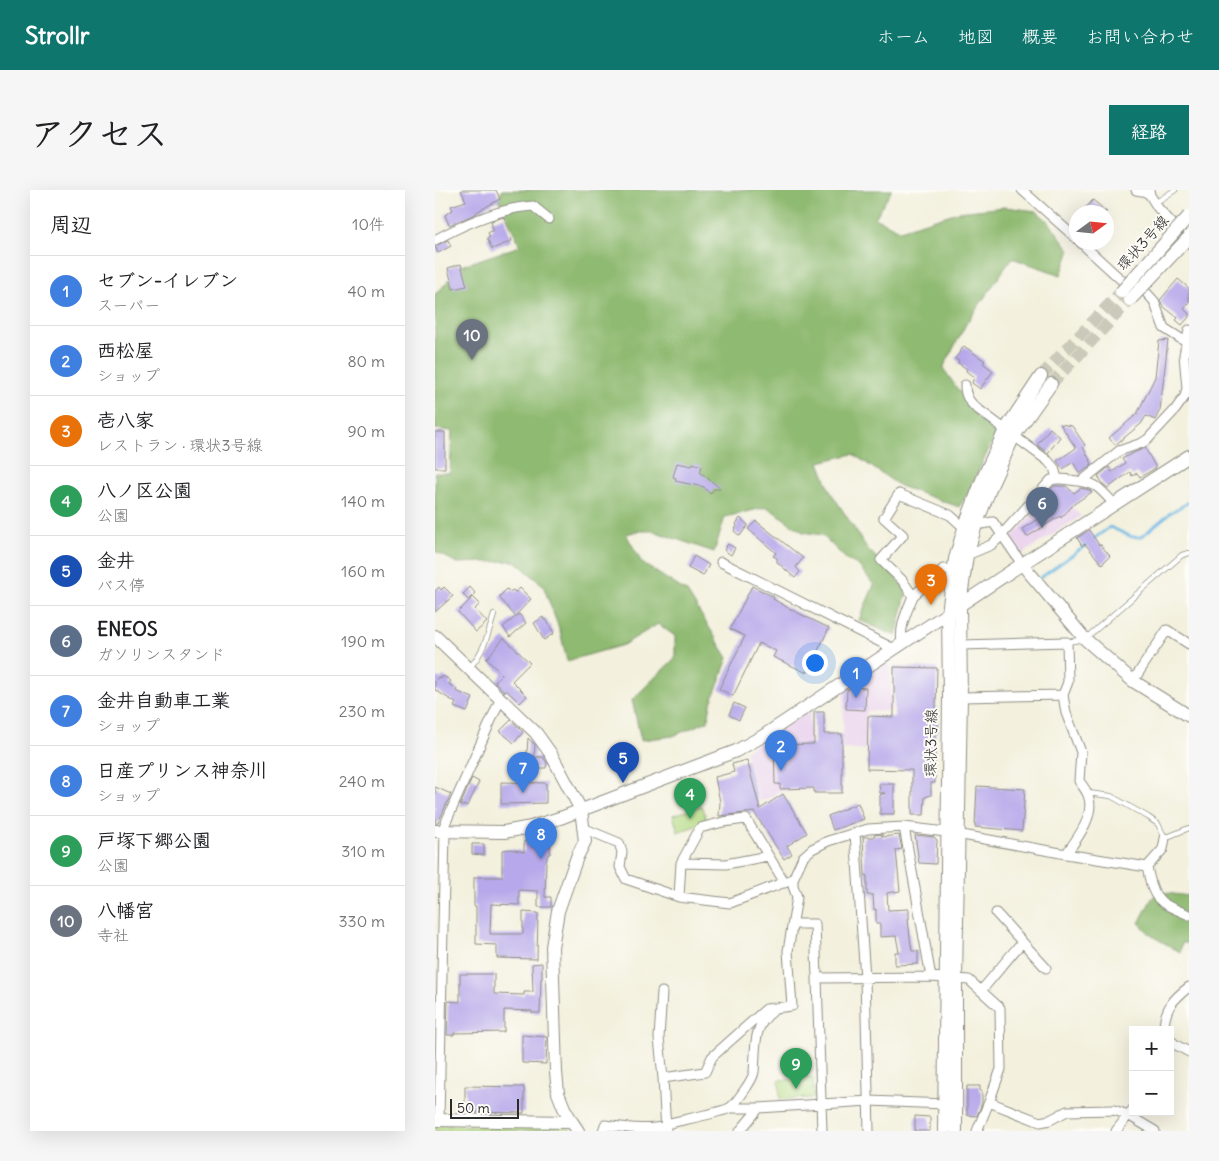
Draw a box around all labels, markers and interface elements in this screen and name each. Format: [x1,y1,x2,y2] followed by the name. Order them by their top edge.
[25,20,90,50] text: Strollr
[877,25,930,48] text: ホーム
[958,25,994,48] text: 地図
[1022,25,1058,48] text: 概要
[1086,25,1194,48] text: お問い合わせ
[1109,105,1189,155] button: 経路
[30,111,168,155] text: アクセス
[1069,205,1114,250] north arrow
[50,211,92,238] text: 周辺
[1113,211,1173,274] street label: 環状3号線
[352,214,385,234] text: 10件
[97,268,238,292] text: セブン-イレブン
[63,281,69,301] text: 1
[347,281,385,301] text: 40 m
[97,295,160,315] text: スーパー
[456,319,488,360] pin: 10
[97,338,154,362] text: 西松屋
[62,351,70,371] text: 2
[347,351,385,371] text: 80 m
[97,365,160,385] text: ショップ
[97,408,154,432] text: 壱八家
[61,421,71,441] text: 3
[347,421,385,441] text: 90 m
[97,435,263,455] text: レストラン · 環状3号線
[97,478,192,502] text: 八ノ区公園
[1026,487,1058,528] pin: 6
[61,491,71,511] text: 4
[341,491,385,511] text: 140 m
[97,505,129,525] text: 公園
[97,548,135,572] text: 金井
[61,561,71,581] text: 5
[341,561,385,581] text: 160 m
[915,564,947,605] pin: 3
[97,575,145,595] text: バス停
[97,617,157,641] text: ENEOS
[61,631,71,651] text: 6
[341,631,385,651] text: 190 m
[97,644,225,664] text: ガソリンスタンド
[802,650,828,676] your location
[840,657,872,698] pin: 1
[97,688,230,712] text: 金井自動車工業
[62,701,70,721] text: 7
[339,701,385,721] text: 230 m
[920,709,941,777] street label: 環状3号線
[97,715,160,735] text: ショップ
[765,730,797,771] pin: 2
[607,742,639,783] pin: 5
[507,752,539,793] pin: 7
[97,758,268,782] text: 日産プリンス神奈川
[61,771,71,791] text: 8
[339,771,385,791] text: 240 m
[674,778,706,819] pin: 4
[97,785,160,805] text: ショップ
[525,818,557,859] pin: 8
[97,828,211,852] text: 戸塚下郷公園
[61,841,71,861] text: 9
[341,841,385,861] text: 310 m
[97,855,129,875] text: 公園
[97,898,154,922] text: 八幡宮
[58,911,74,931] text: 10
[338,911,385,931] text: 330 m
[97,925,129,945] text: 寺社
[1129,1026,1174,1116] map controls
[1129,1026,1174,1071] button: +
[780,1048,812,1089] pin: 9
[1129,1071,1174,1116] button: −
[450,1096,519,1119] scale bar
[457,1099,490,1117] text: 50 m

